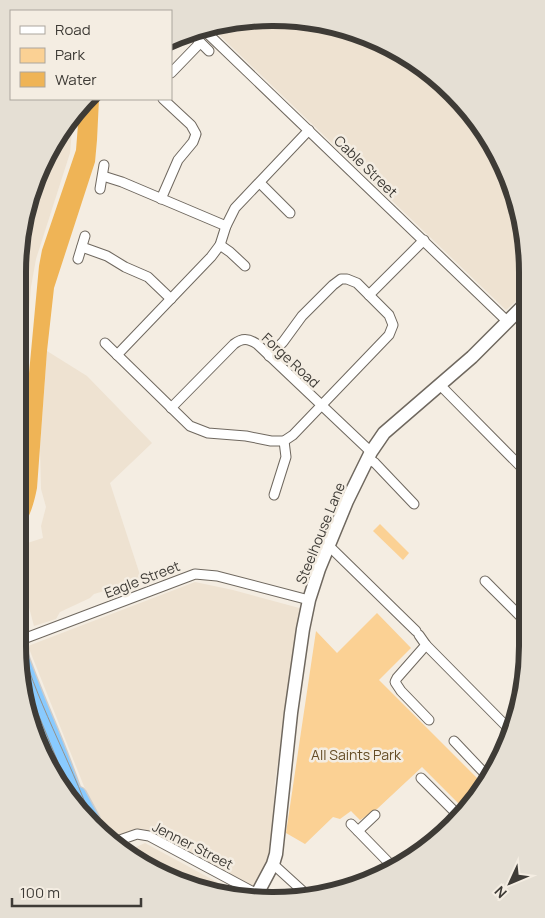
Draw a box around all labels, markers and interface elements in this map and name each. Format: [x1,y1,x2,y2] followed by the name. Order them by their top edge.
[10,10,172,100] legend
[55,19,91,40] text: Road
[55,44,85,65] text: Park
[55,69,97,90] text: Water
[330,131,402,201] street label: Cable Street
[258,328,324,392] street label: Forge Road
[291,479,349,587] street label: Steelhouse Lane
[102,556,183,602] street label: Eagle Street
[311,745,402,764] park label: All Saints Park
[149,817,237,874] street label: Jenner Street
[485,858,535,908] north arrow
[12,876,141,908] scale bar
[20,882,60,903] text: 100 m
[490,882,511,903] text: N

